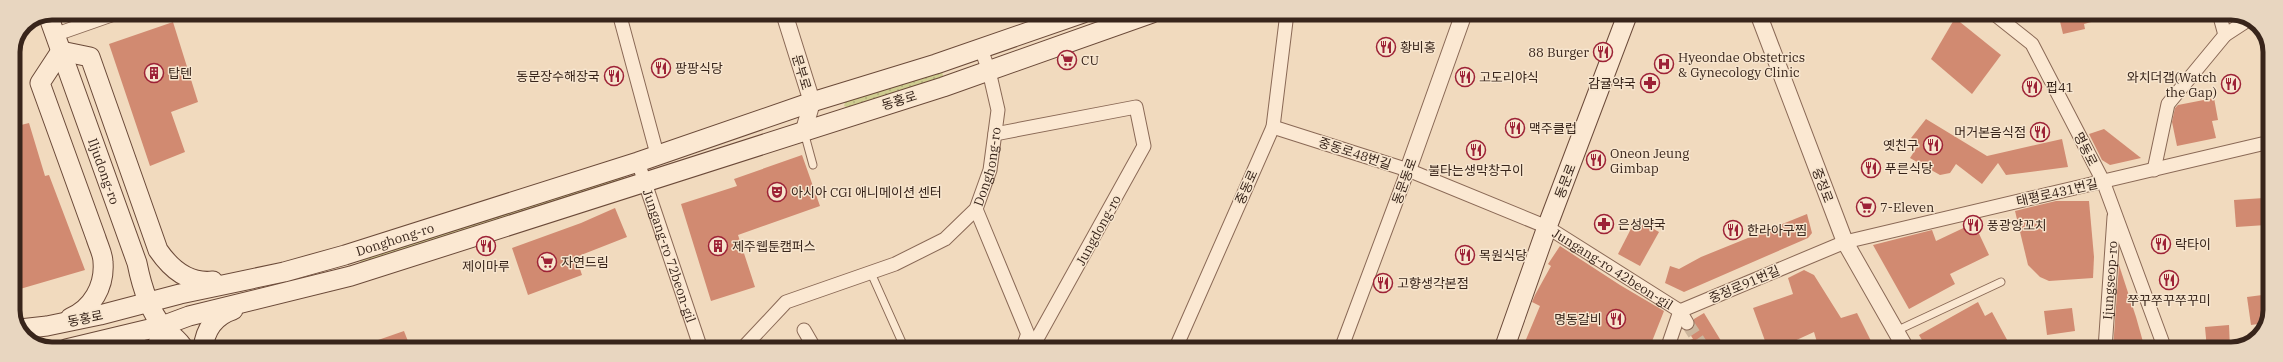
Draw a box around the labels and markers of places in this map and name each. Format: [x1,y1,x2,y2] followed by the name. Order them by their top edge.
[1375,36,1397,58] restaurant icon: 황비홍
[1400,39,1436,56] place label: 황비홍
[1592,41,1614,63] restaurant icon: 88 Burger
[1528,44,1589,61] place label: 88 Burger
[1056,49,1078,71] supermarket icon: CU
[1678,49,1805,81] place label: Hyeondae Obstetrics & Gynecology Clinic
[1081,52,1099,69] place label: CU
[1653,53,1675,75] hospital icon: Hyeondae Obstetrics & Gynecology Clinic
[650,57,672,79] restaurant icon: 팡팡식당
[675,60,723,77] place label: 팡팡식당
[143,62,165,84] building icon: 탑텐
[168,65,192,82] place label: 탑텐
[603,65,625,87] restaurant icon: 동문장수해장국
[1454,66,1476,88] restaurant icon: 고도리야식
[516,68,600,85] place label: 동문장수해장국
[1479,69,1539,86] place label: 고도리야식
[2127,69,2217,101] place label: 와치더갭(Watch the Gap)
[1639,72,1661,94] pharmacy icon: 감귤약국
[2220,73,2242,95] restaurant icon: 와치더갭(Watch the Gap)
[1588,75,1636,92] place label: 감귤약국
[2021,76,2043,98] restaurant icon: 펍41
[2046,79,2074,96] place label: 펍41
[1504,117,1526,139] restaurant icon: 맥주클럽
[1529,120,1577,137] place label: 맥주클럽
[2029,121,2051,143] restaurant icon: 머거본음식점
[1954,124,2026,141] place label: 머거본음식점
[1922,134,1944,156] restaurant icon: 옛친구
[1883,137,1919,154] place label: 옛친구
[1465,139,1487,161] restaurant icon: 불타는생막창구이
[1610,145,1689,177] place label: Oneon Jeung Gimbap
[1585,149,1607,171] restaurant icon: Oneon Jeung Gimbap
[1860,157,1882,179] restaurant icon: 푸른식당
[1885,160,1933,177] place label: 푸른식당
[1428,162,1524,179] place label: 불타는생막창구이
[766,181,788,203] theatre icon: 아시아 CGI 애니메이션 센터
[791,184,942,201] place label: 아시아 CGI 애니메이션 센터
[1855,196,1877,218] supermarket icon: 7-Eleven
[1880,199,1934,216] place label: 7-Eleven
[1593,213,1615,235] pharmacy icon: 은성약국
[1962,214,1984,236] restaurant icon: 풍광양꼬치
[1618,216,1666,233] place label: 은성약국
[1987,217,2047,234] place label: 풍광양꼬치
[1722,219,1744,241] restaurant icon: 한라아구찜
[1747,222,1807,239] place label: 한라아구찜
[2150,233,2172,255] restaurant icon: 락타이
[475,235,497,257] restaurant icon: 제이마루
[707,235,729,257] building icon: 제주웹툰캠퍼스
[2175,236,2211,253] place label: 락타이
[732,238,816,255] place label: 제주웹툰캠퍼스
[1454,244,1476,266] restaurant icon: 목원식당
[1479,247,1527,264] place label: 목원식당
[536,251,558,273] supermarket icon: 자연드림
[561,254,609,271] place label: 자연드림
[462,258,510,275] place label: 제이마루
[2158,269,2180,291] restaurant icon: 쭈꾸쭈꾸쭈꾸미
[1372,272,1394,294] restaurant icon: 고향생각본점
[1397,275,1469,292] place label: 고향생각본점
[2127,292,2211,309] place label: 쭈꾸쭈꾸쭈꾸미
[1605,308,1627,330] restaurant icon: 명동갈비
[1554,311,1602,328] place label: 명동갈비

